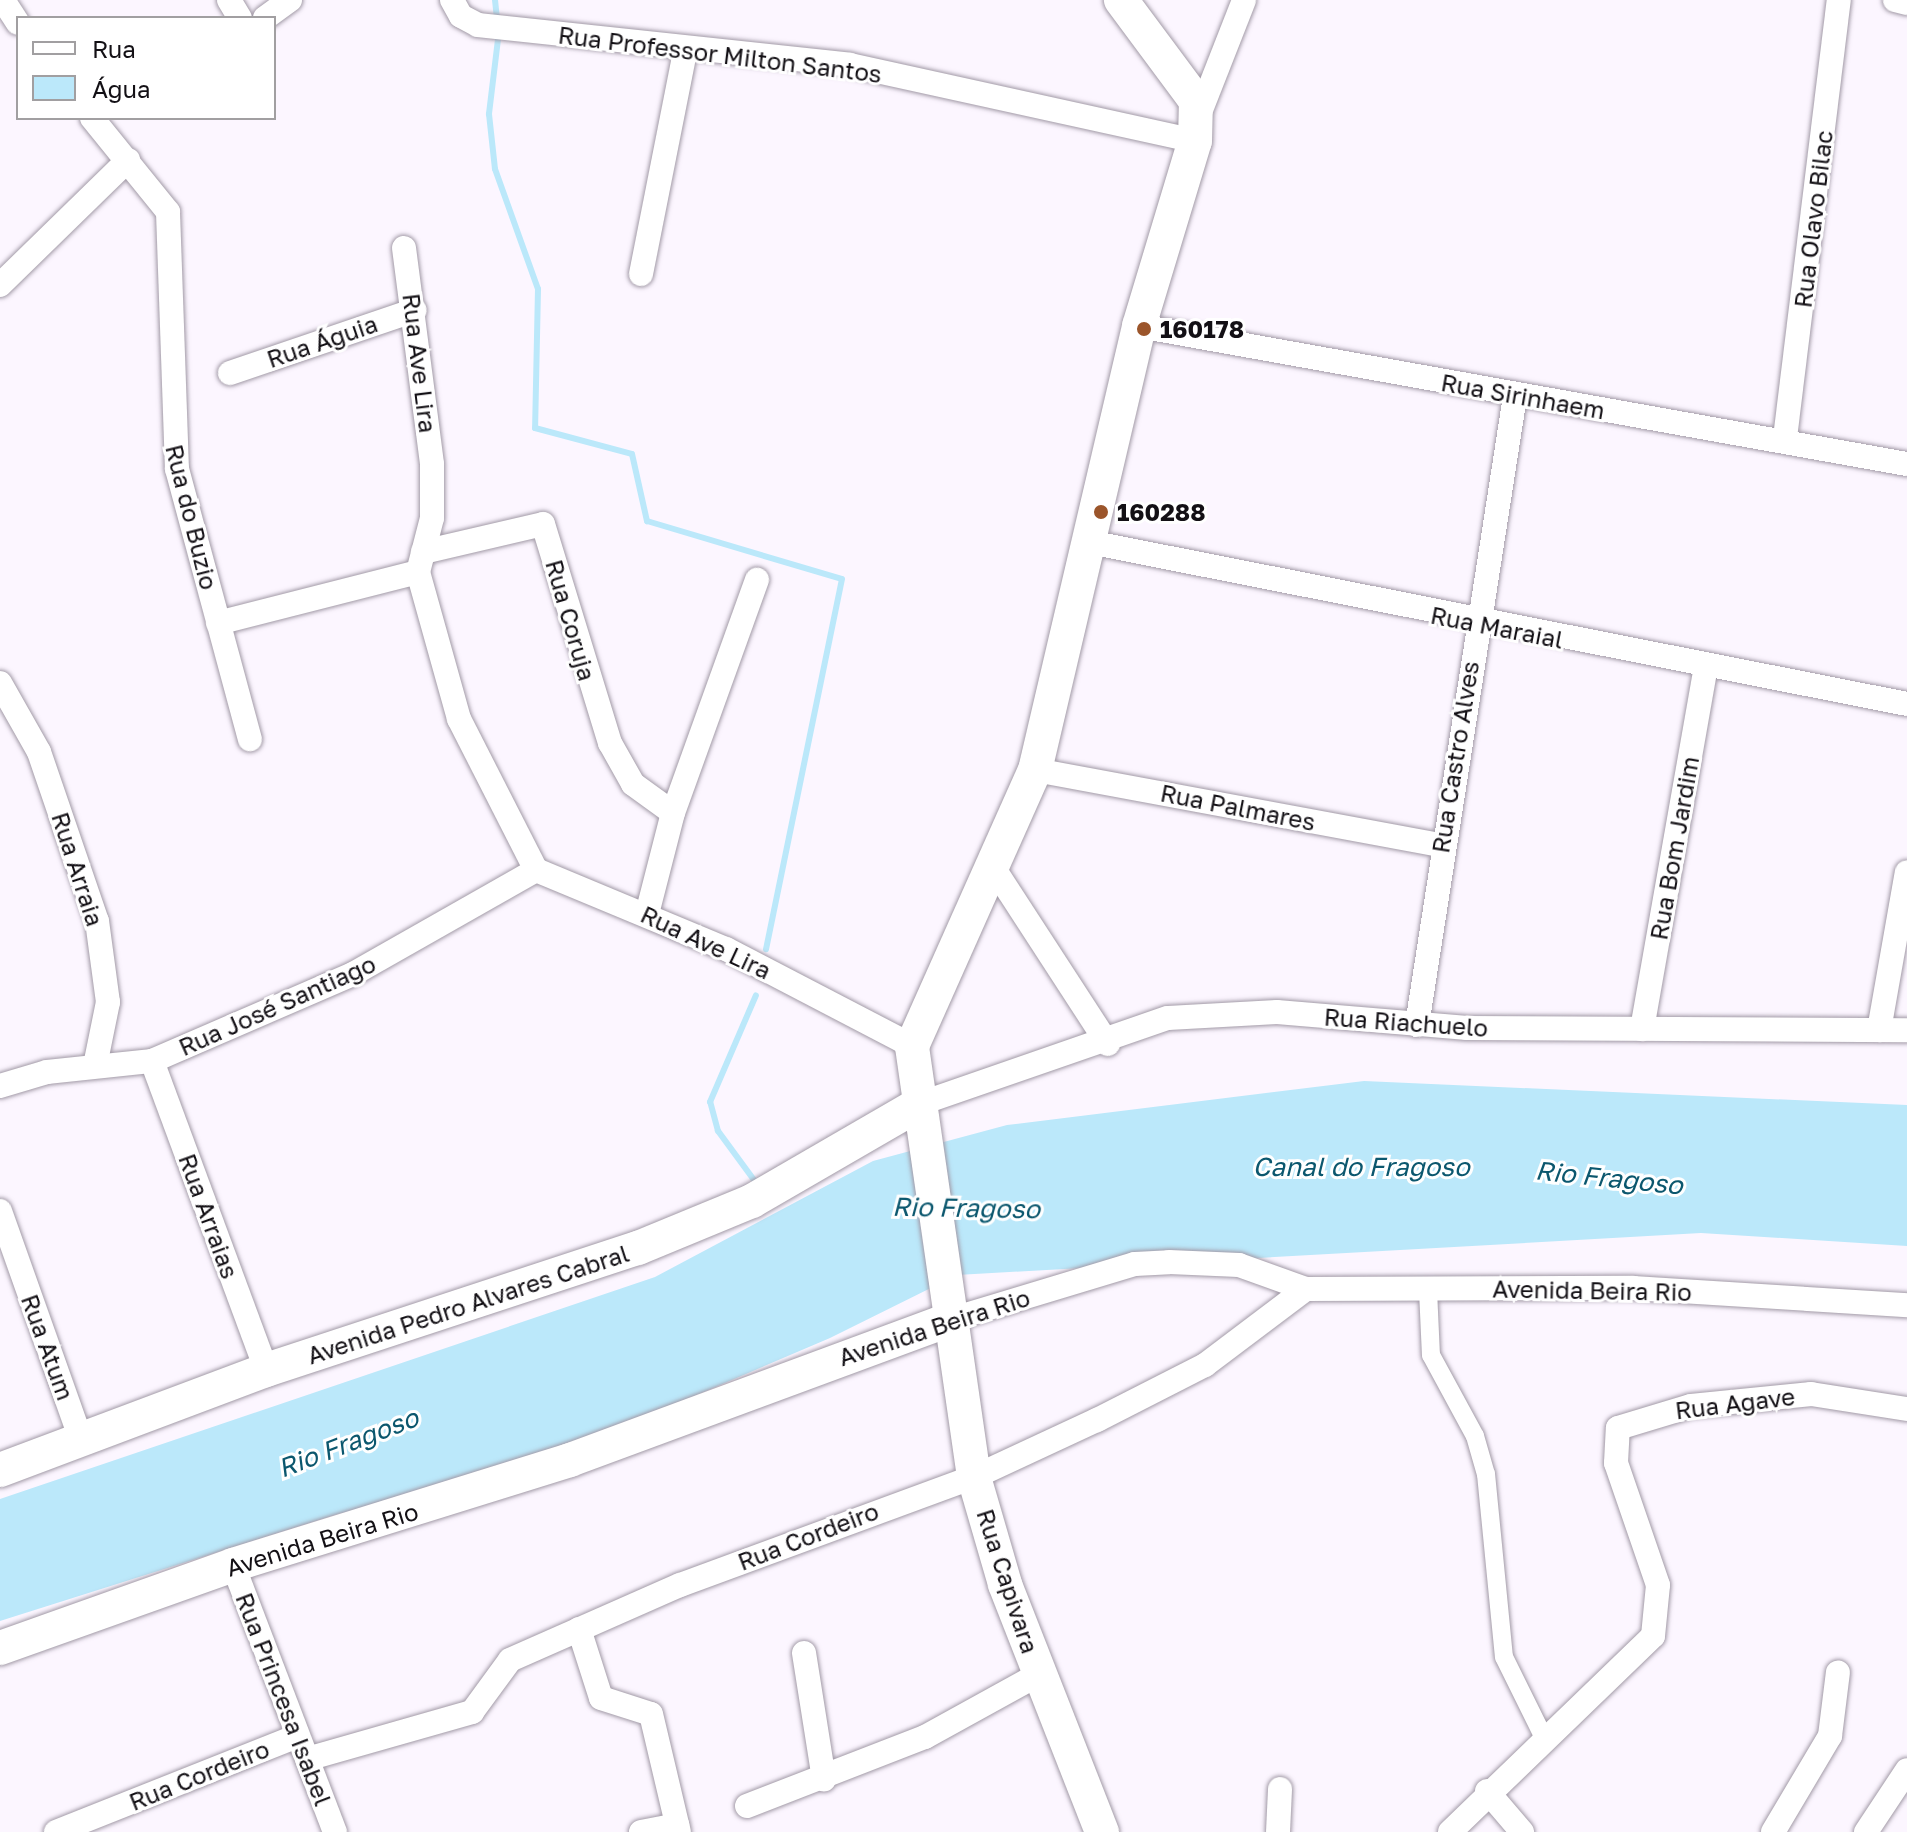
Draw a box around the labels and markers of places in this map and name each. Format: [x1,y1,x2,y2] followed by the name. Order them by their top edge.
[1160,315,1244,343] place label: 160178
[1135,320,1153,338] marker: 160178
[1117,498,1206,526] place label: 160288
[1092,503,1110,521] marker: 160288

